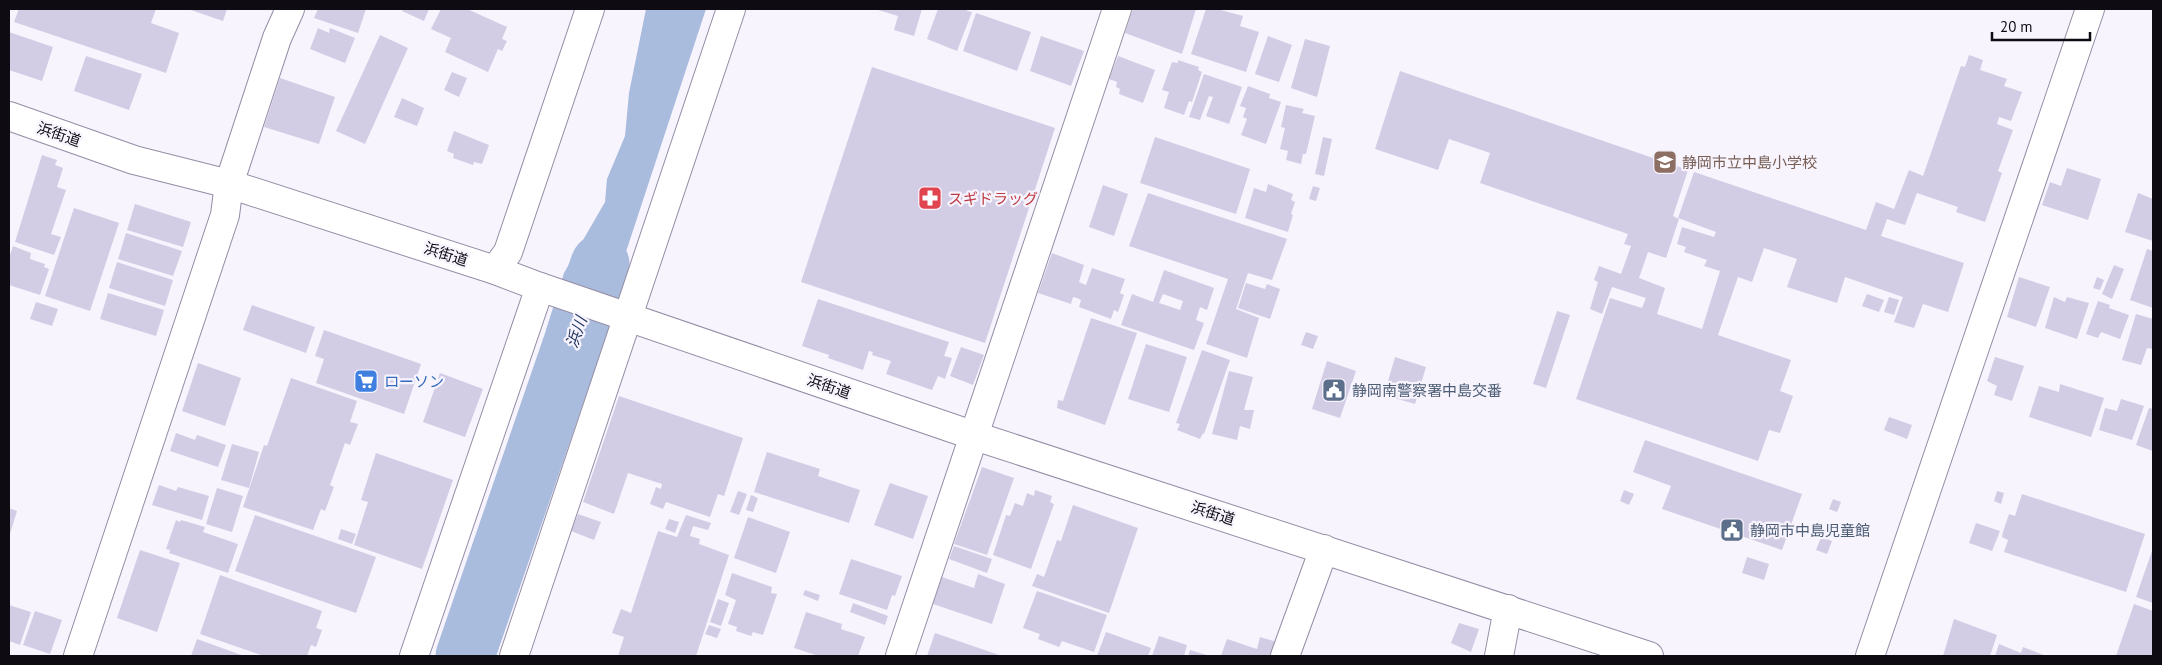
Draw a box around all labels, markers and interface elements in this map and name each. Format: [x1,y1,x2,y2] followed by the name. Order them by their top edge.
[1992,10,2090,42] scale bar
[2000,17,2033,36] text: 20 m
[35,118,83,150] street label: 浜街道
[1652,149,1678,175] school or university icon: 静岡市立中島小学校
[1682,153,1817,172] place label: 静岡市立中島小学校
[917,185,943,211] pharmacy icon: スギドラッグ
[948,189,1038,208] place label: スギドラッグ
[422,238,470,270] street label: 浜街道
[561,312,591,350] water label: 浜川
[353,368,379,394] supermarket icon: ローソン
[805,370,853,402] street label: 浜街道
[384,372,444,391] place label: ローソン
[1321,377,1347,403] public building icon: 静岡南警察署中島交番
[1352,381,1502,400] place label: 静岡南警察署中島交番
[1189,497,1237,529] street label: 浜街道
[1719,517,1745,543] public building icon: 静岡市中島児童館
[1750,521,1870,540] place label: 静岡市中島児童館

